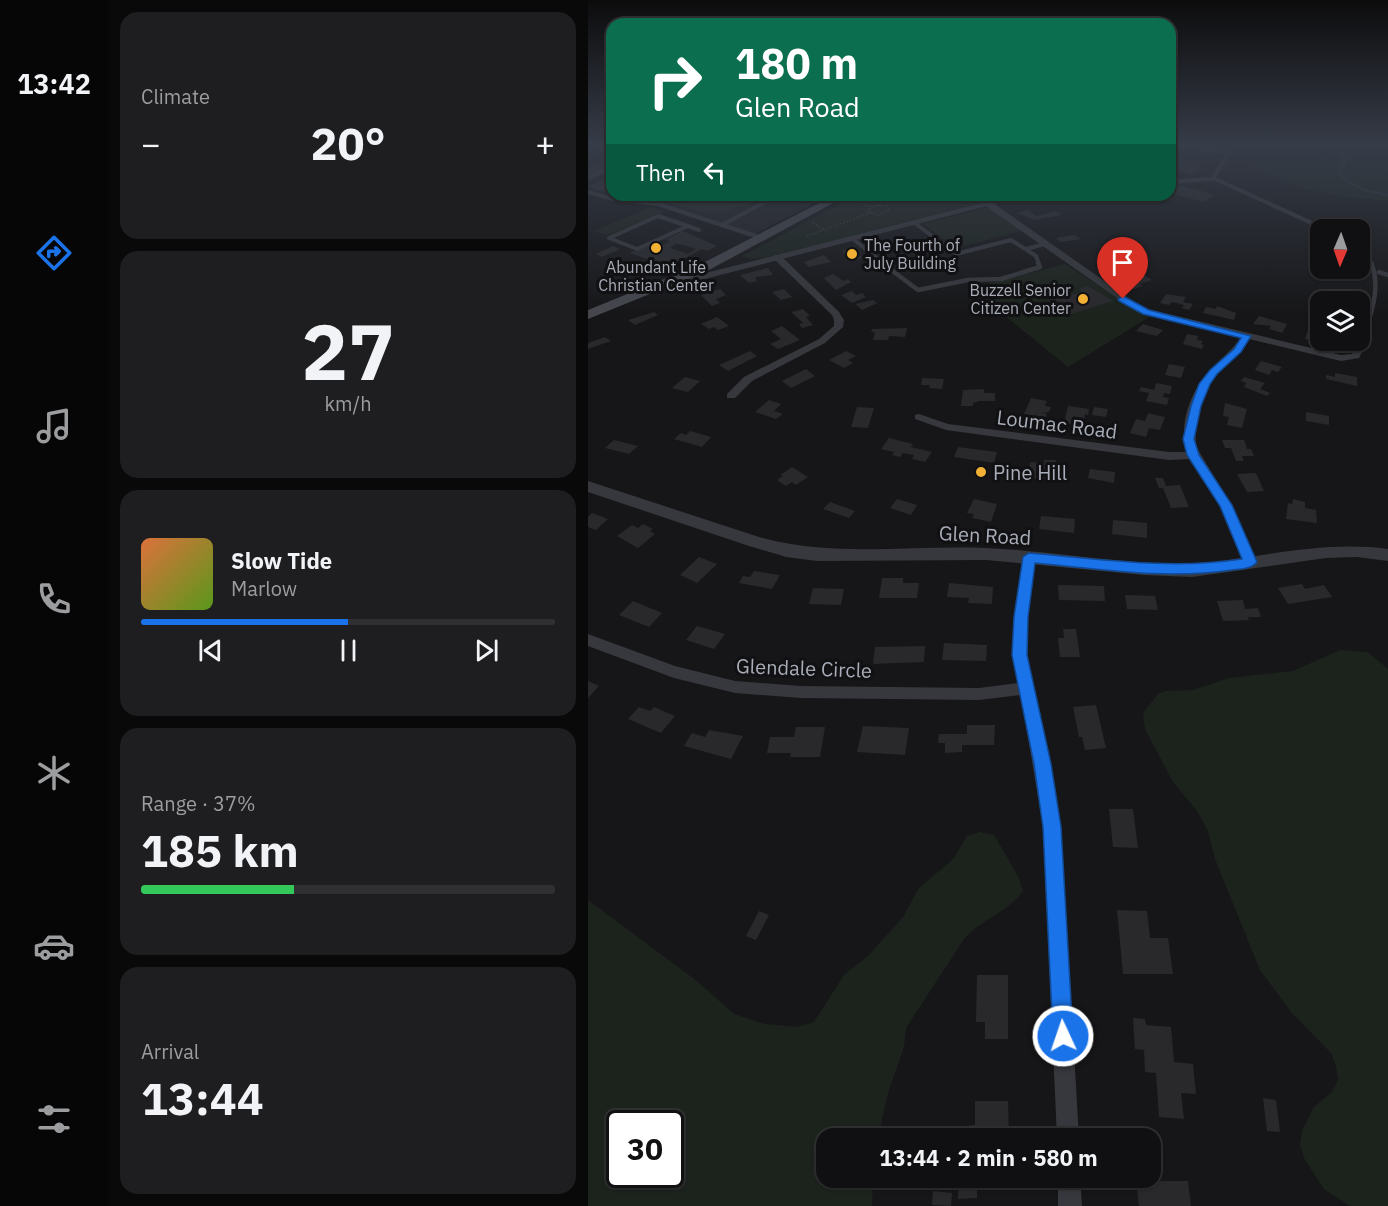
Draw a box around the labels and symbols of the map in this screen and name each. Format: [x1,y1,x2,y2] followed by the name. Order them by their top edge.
[1310,219,1370,279] north arrow
[864,235,960,273] place label: The Fourth of July Building
[1097,237,1148,299] pin
[649,241,663,255] marker: Abundant Life Christian Center
[845,247,859,261] marker: The Fourth of July Building
[598,257,714,295] place label: Abundant Life Christian Center
[970,280,1071,318] place label: Buzzell Senior Citizen Center
[1076,292,1090,306] marker: Buzzell Senior Citizen Center
[995,403,1119,445] street label: Loumac Road
[993,459,1067,486] place label: Pine Hill
[974,465,988,479] marker: Pine Hill
[938,519,1032,551] street label: Glen Road
[735,652,873,684] street label: Glendale Circle
[1031,1004,1095,1068] position arrow
[606,1110,684,1188] speed limit sign: 30

